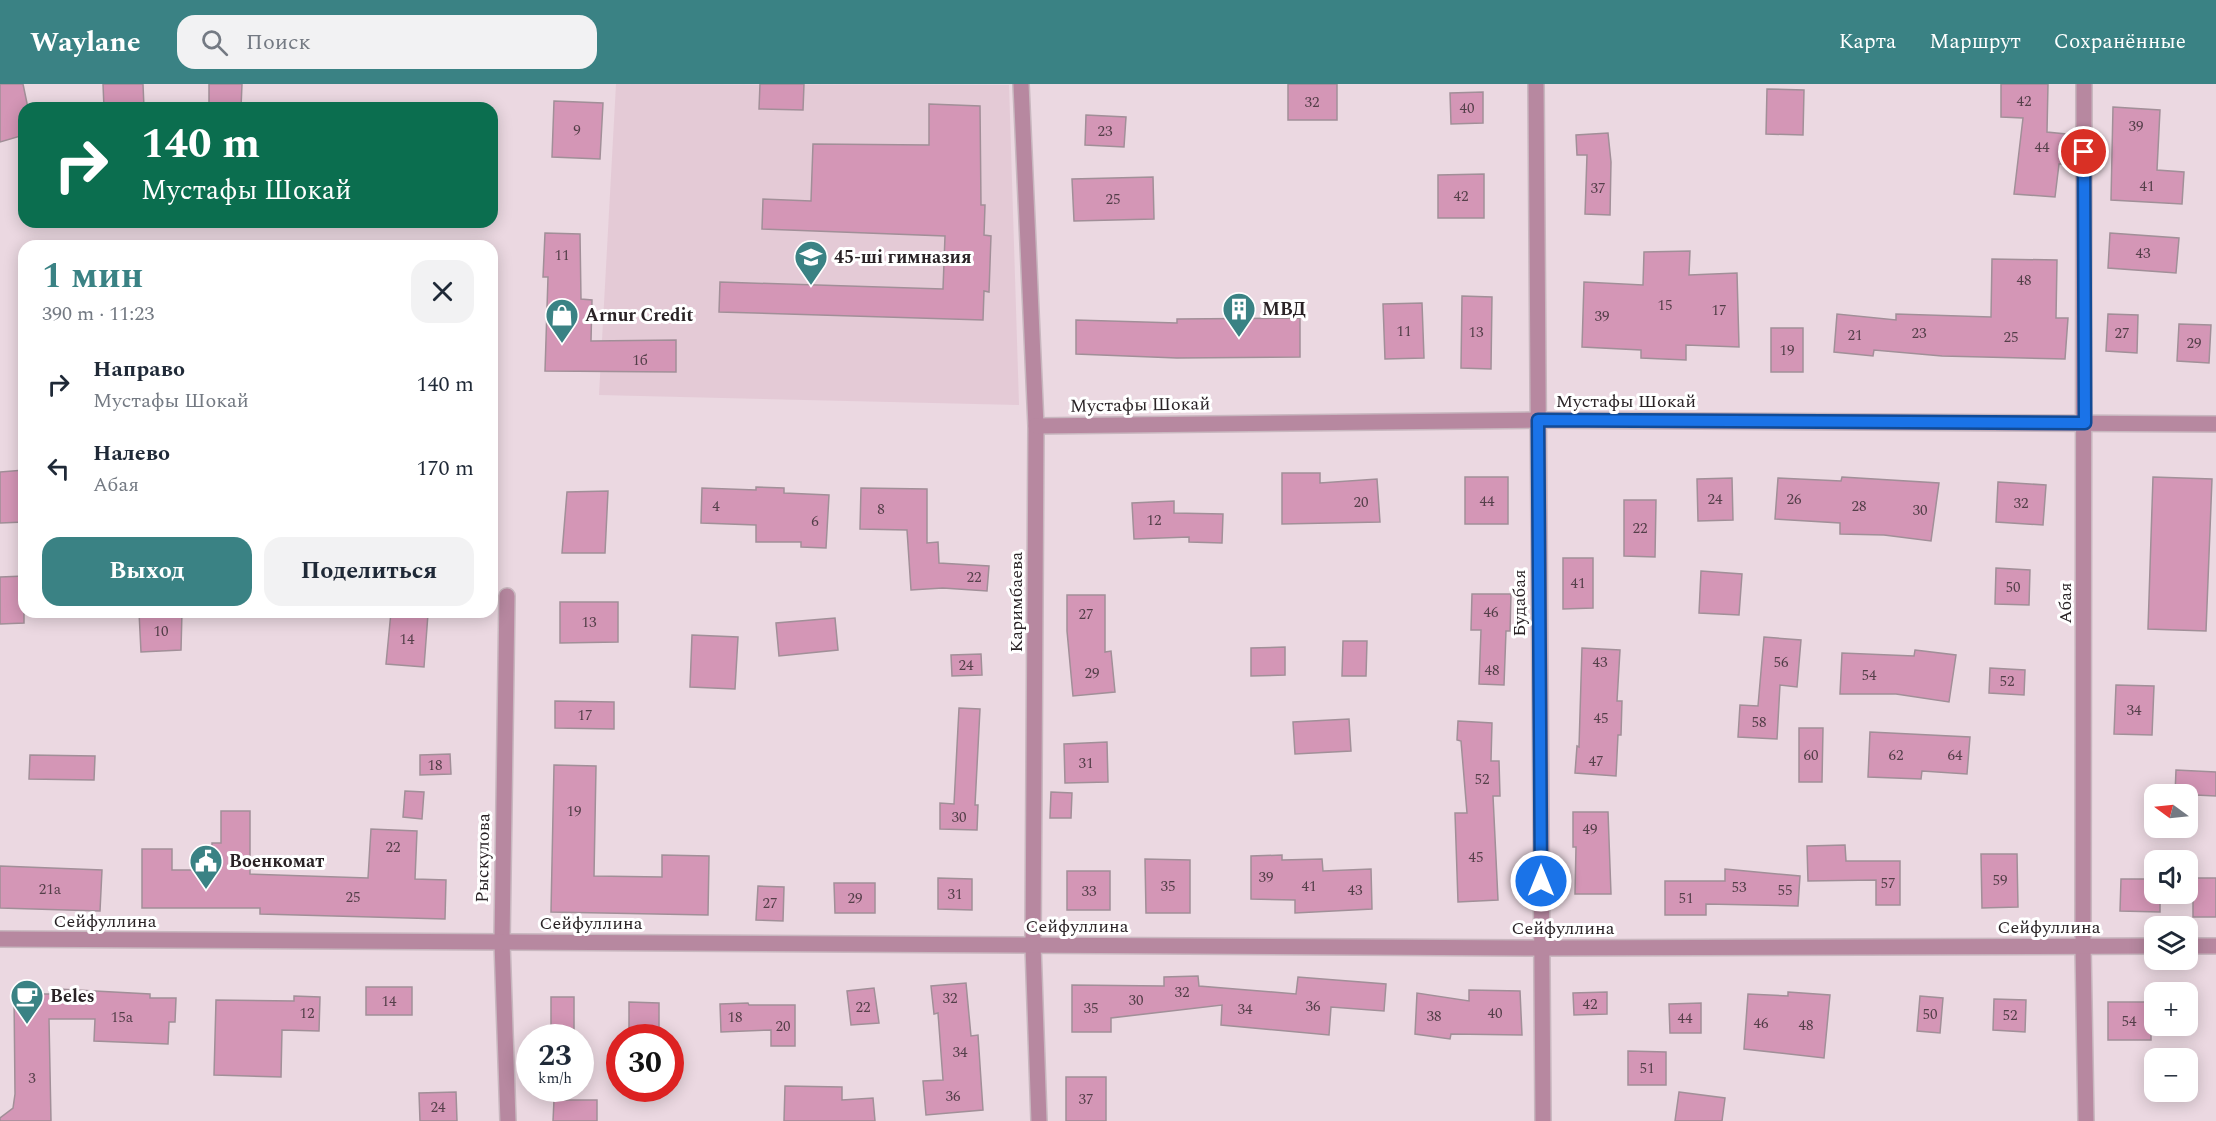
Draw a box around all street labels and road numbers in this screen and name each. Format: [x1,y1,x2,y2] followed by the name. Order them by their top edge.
[1556,388,1696,415] street label: Мустафы Шокай
[1070,390,1210,420] street label: Мустафы Шокай
[1003,551,1030,652] street label: Каримбаева
[1506,569,1533,637] street label: Будабая
[2052,582,2079,624] street label: Абая
[469,813,497,903] street label: Рыскулова
[53,908,157,935] street label: Сейфуллина
[539,910,643,937] street label: Сейфуллина
[1025,913,1129,940] street label: Сейфуллина
[1997,914,2101,941] street label: Сейфуллина
[1511,915,1615,942] street label: Сейфуллина

